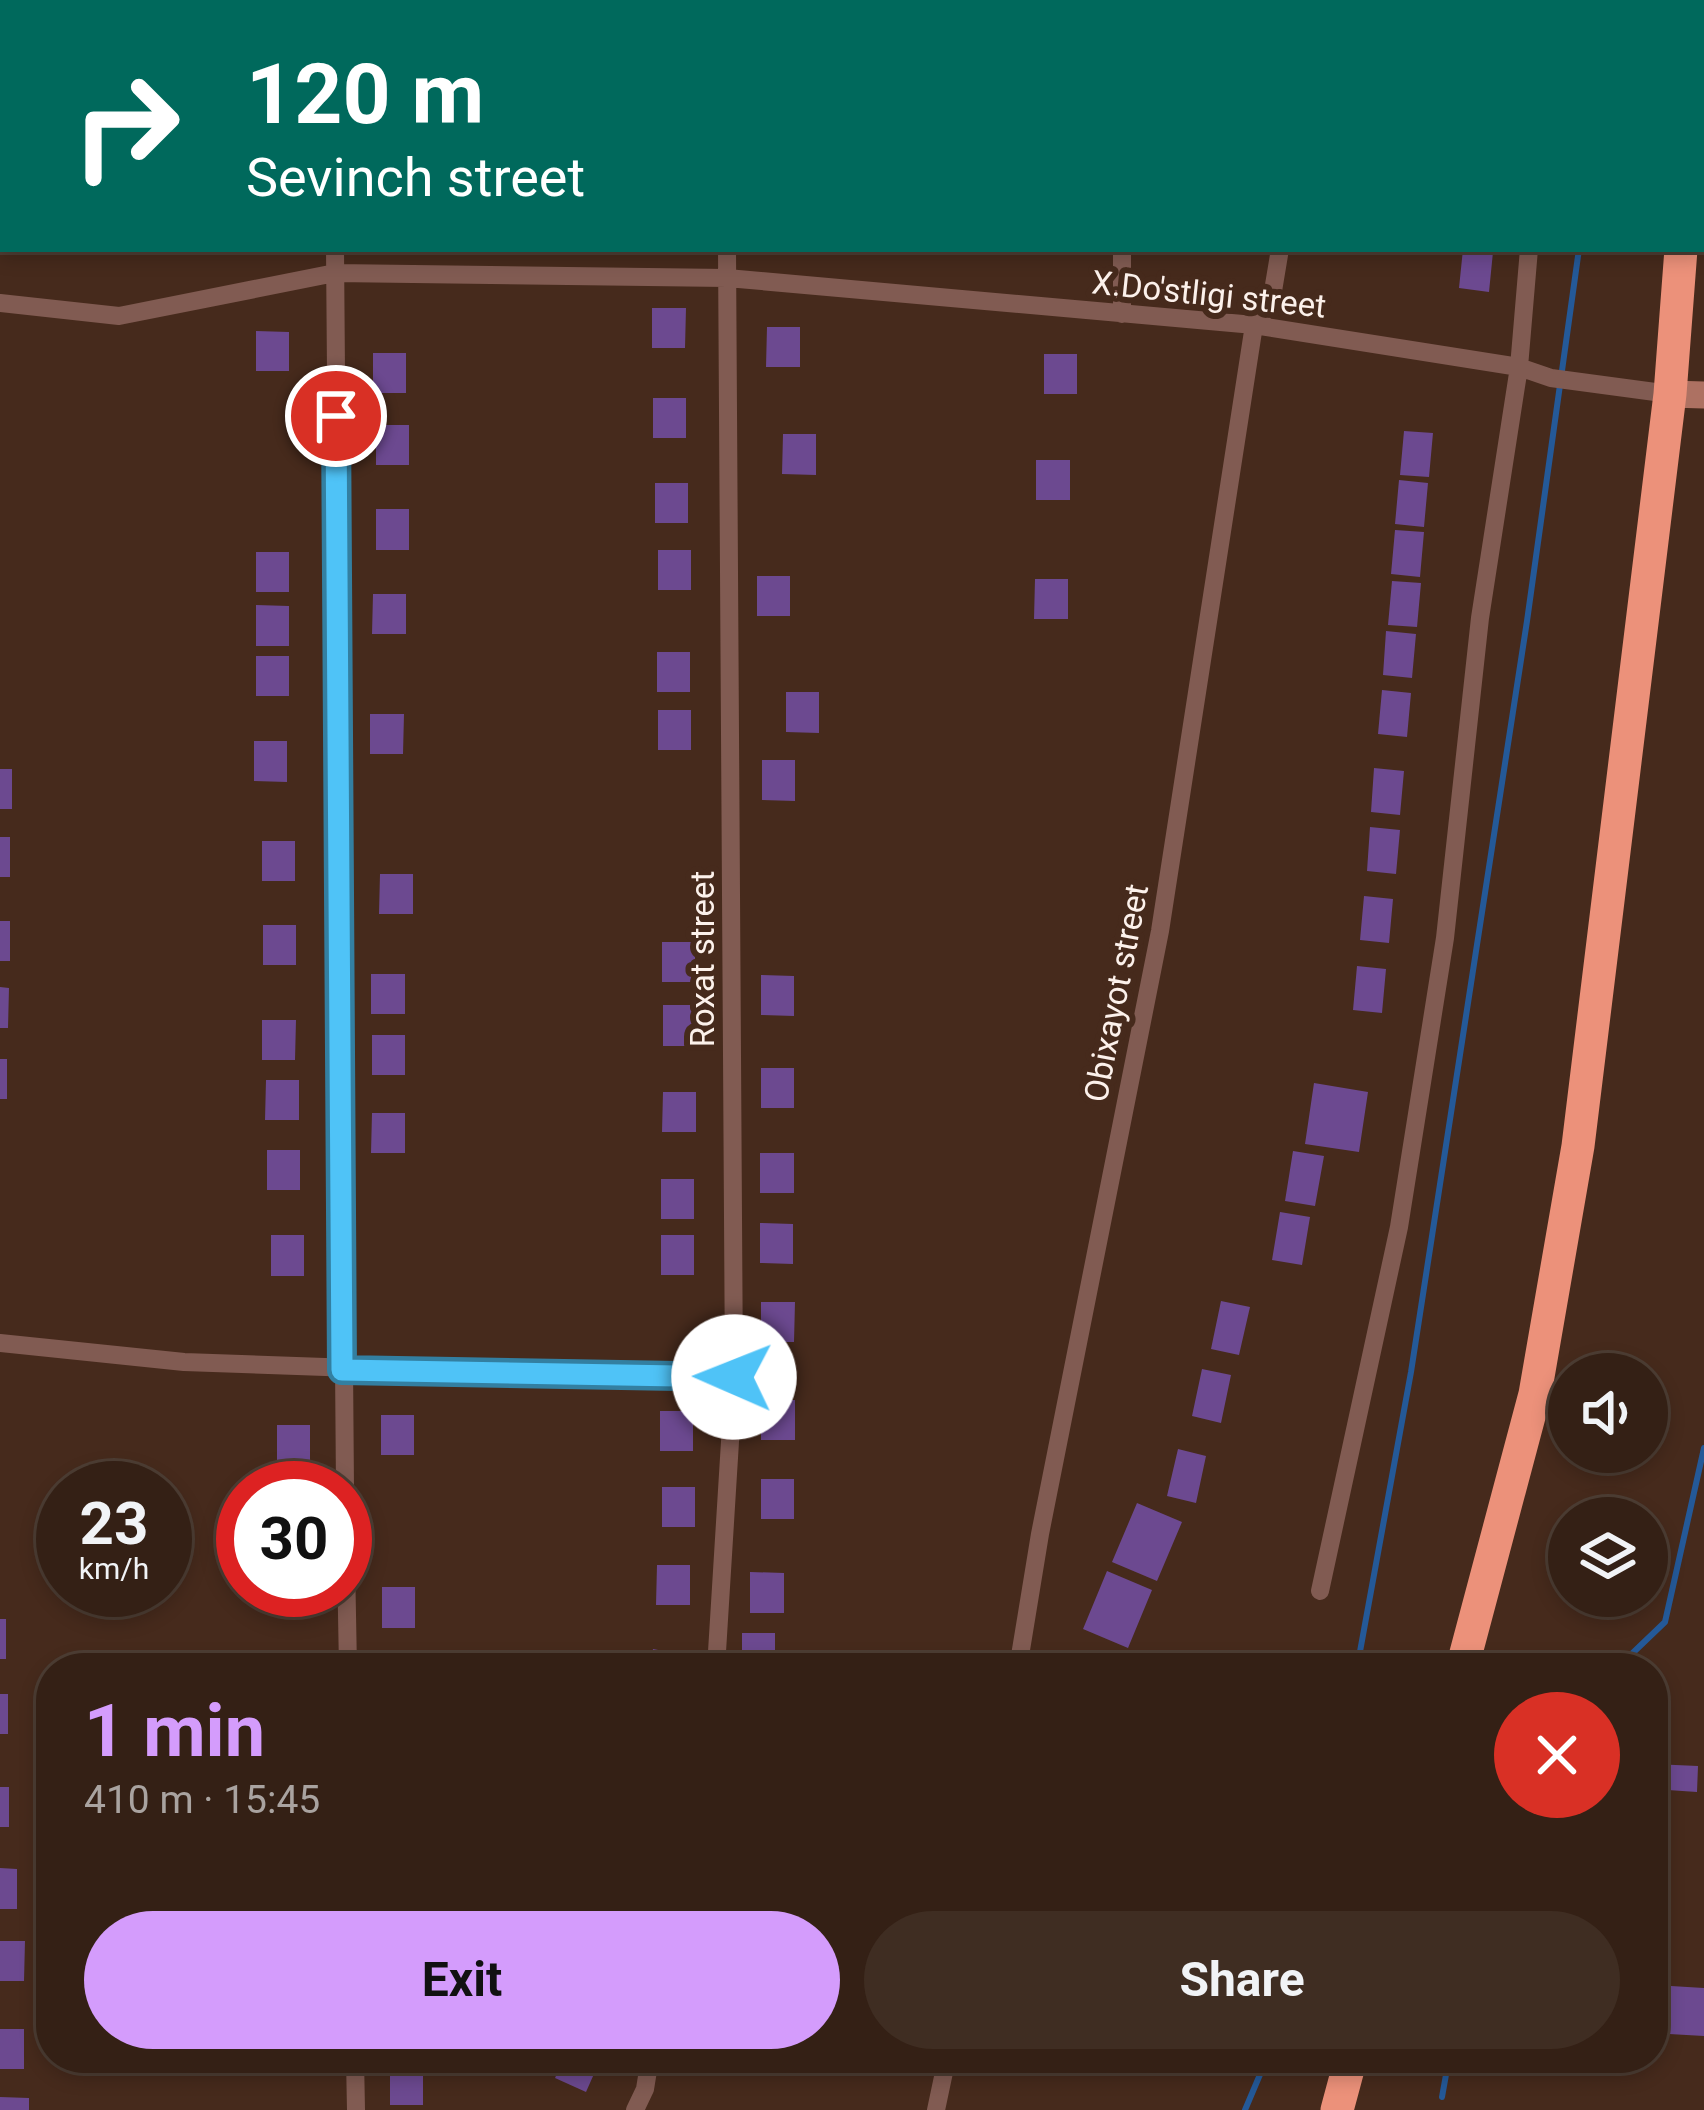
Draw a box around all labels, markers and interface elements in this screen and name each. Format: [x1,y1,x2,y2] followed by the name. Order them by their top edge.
[246,45,484,144] text: 120 m
[48,48,204,204] icon: right
[246,146,585,209] text: Sevinch street
[1090,262,1328,326] street label: X.Do'stligi street
[285,365,387,467] pin
[303,383,369,449] icon: arrive
[683,871,722,1047] street label: Roxat street
[1076,881,1156,1105] street label: Obixayot street
[671,1314,797,1440] position arrow
[1548,1353,1668,1617] map controls
[1548,1353,1668,1473] button: sound
[216,1461,372,1617] speed limit sign: 30
[80,1488,148,1559] text: 23
[1548,1497,1668,1617] button: layers
[79,1551,149,1586] text: km/h
[84,1689,265,1774] text: 1 min
[1494,1692,1620,1818] button: close
[84,1777,320,1823] text: 410 m · 15:45
[84,1911,840,2049] button: Exit
[864,1911,1620,2049] button: Share

